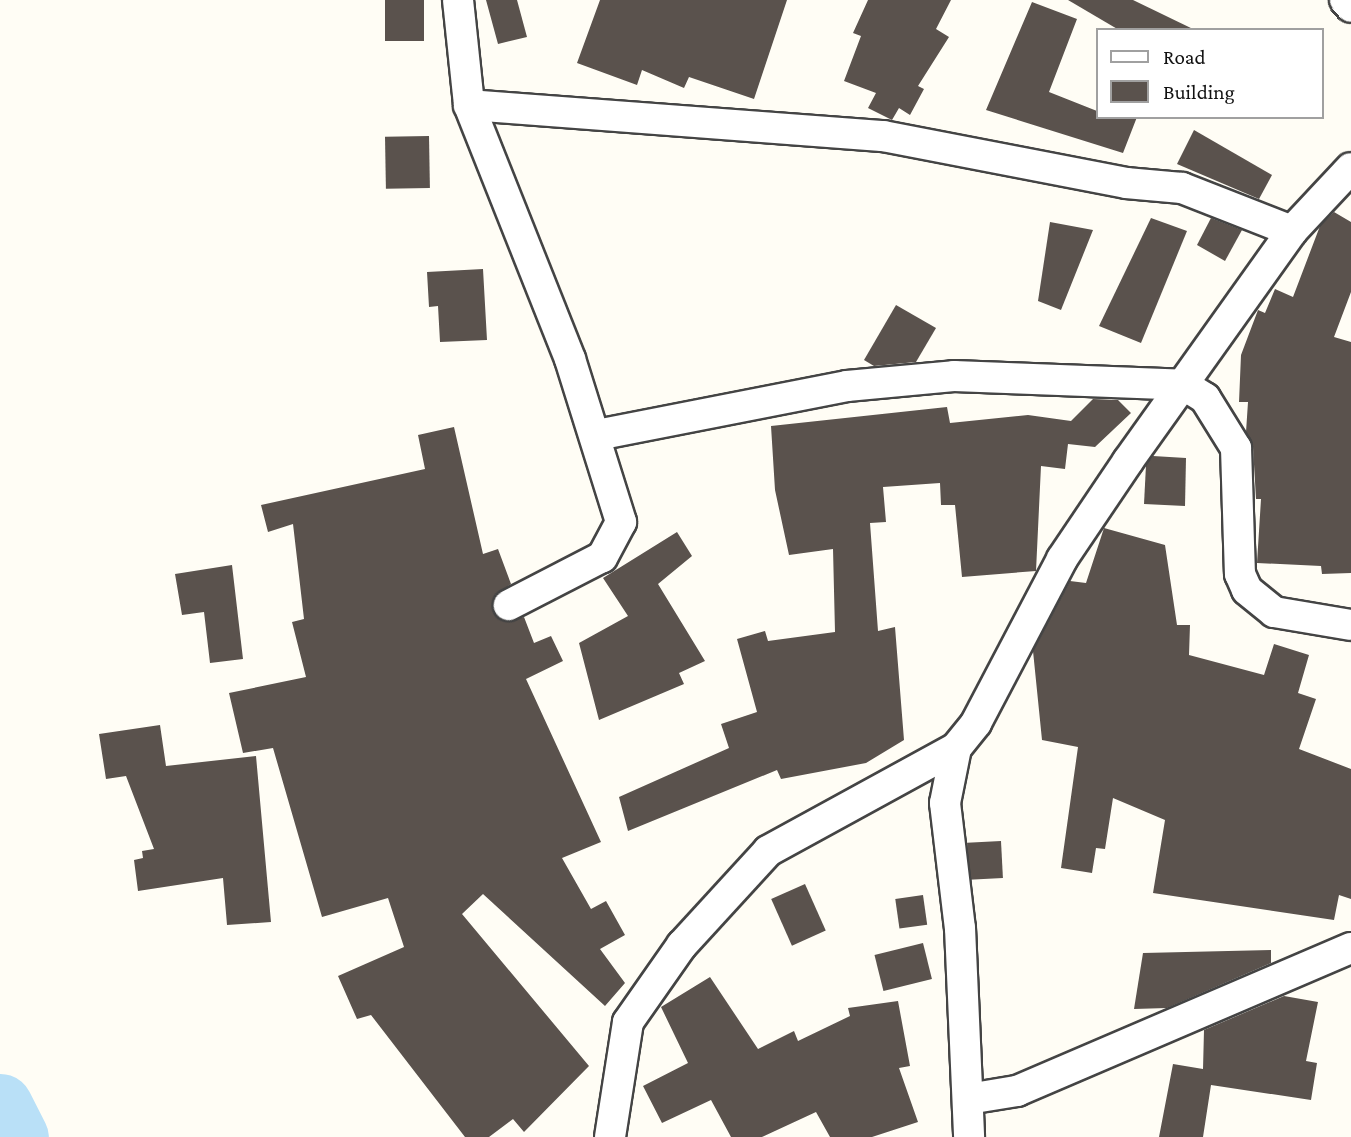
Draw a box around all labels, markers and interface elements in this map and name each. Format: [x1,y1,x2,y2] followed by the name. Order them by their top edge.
[1096,28,1323,119] legend
[1163,45,1206,69] text: Road
[1163,80,1235,104] text: Building

